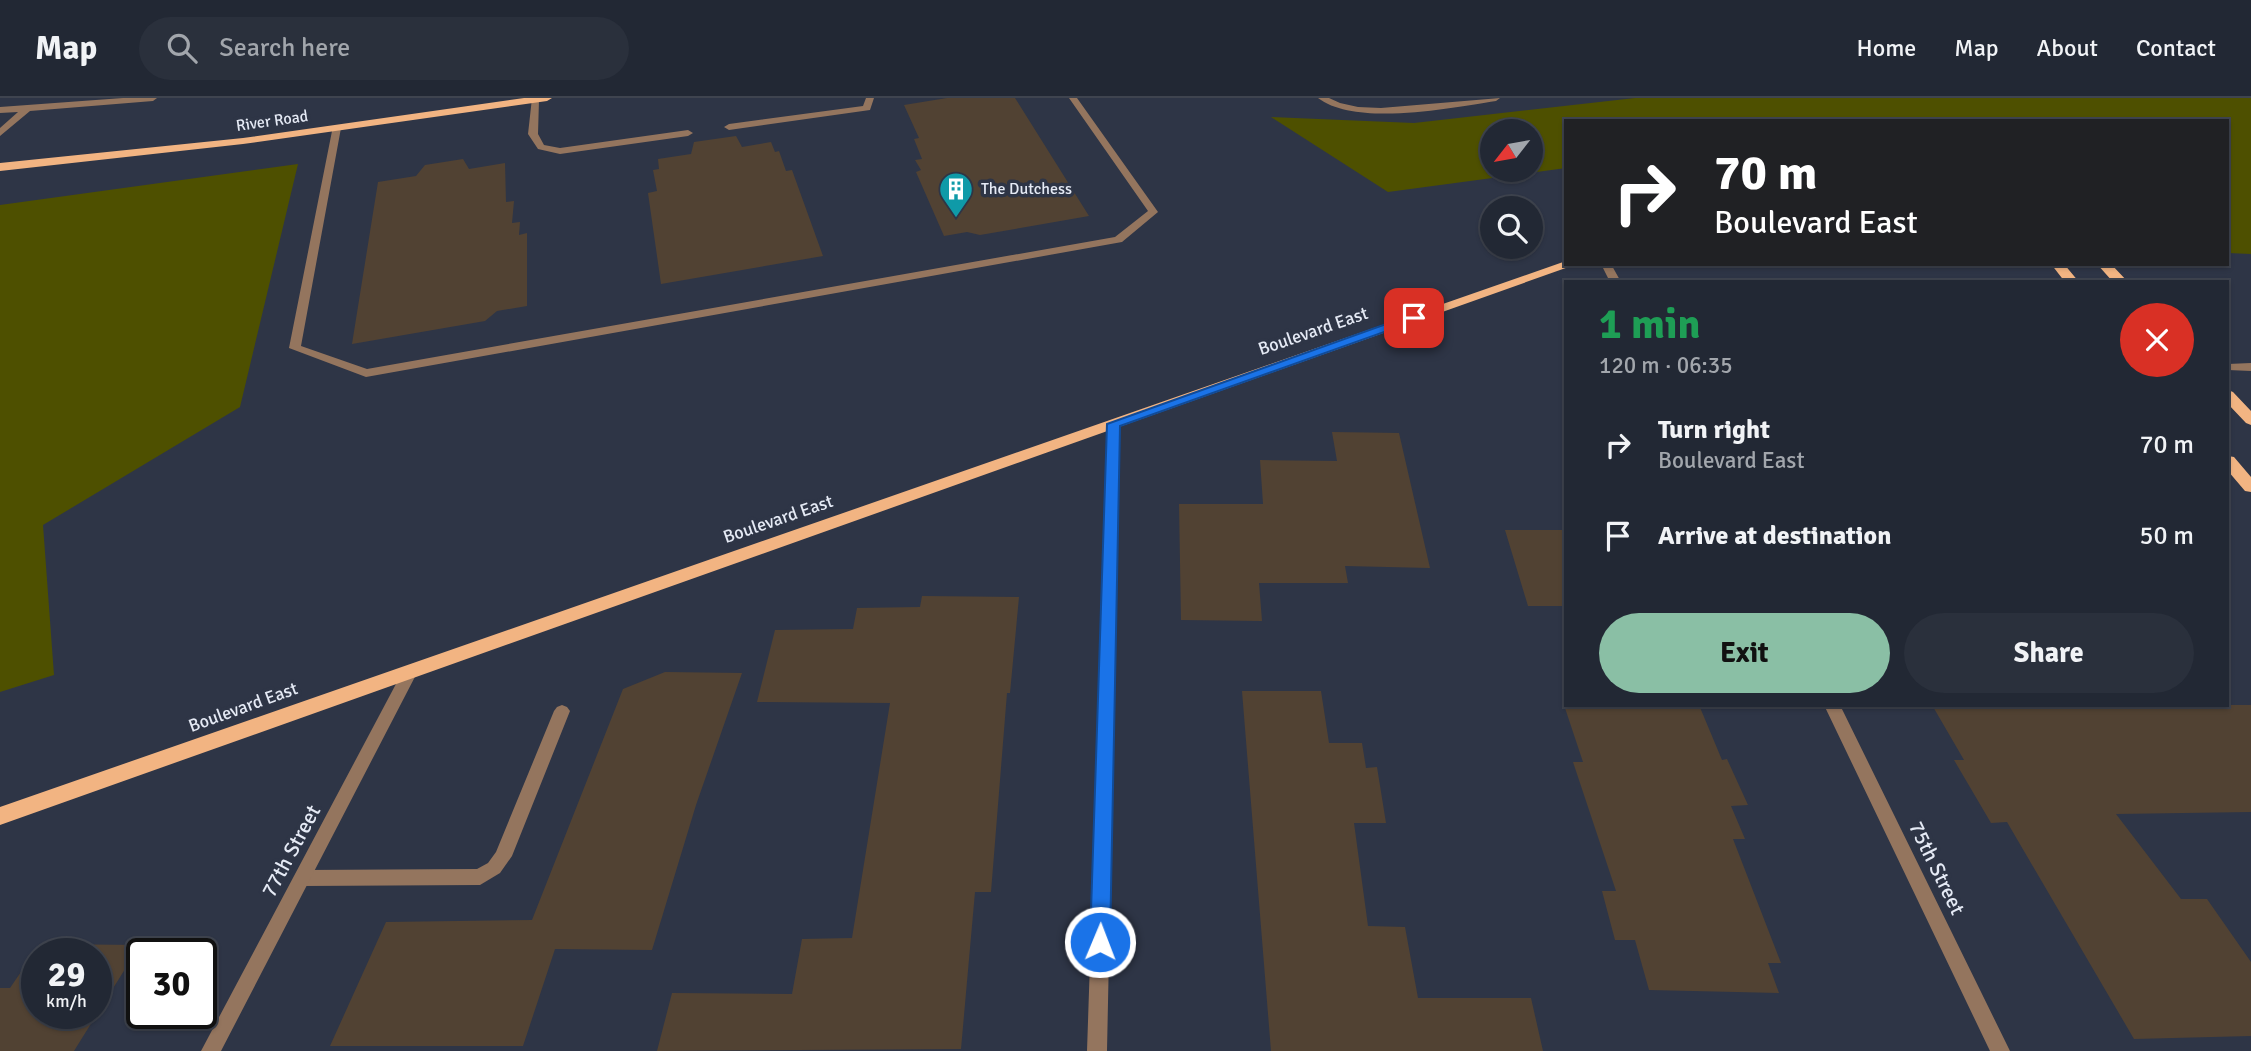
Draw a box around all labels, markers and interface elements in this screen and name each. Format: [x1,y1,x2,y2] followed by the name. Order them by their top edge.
[139,17,629,80] search box
[35,28,97,69] text: Map
[163,29,201,67] icon: search
[219,32,350,64] text: Search here
[1856,33,1916,63] text: Home
[1954,33,1999,63] text: Map
[2037,33,2098,63] text: About
[2136,33,2216,63] text: Contact
[235,106,309,136] street label: River Road
[1480,119,1544,182] north arrow
[1480,119,1543,259] map controls
[1714,143,1817,203] text: 70 m
[1599,147,1690,238] icon: right
[937,170,975,219] building icon: The Dutchess
[981,179,1072,199] place label: The Dutchess
[1480,196,1543,259] button: search
[1714,203,1918,242] text: Boulevard East
[1384,288,1444,348] pin
[1395,299,1433,337] icon: arrive
[1599,299,1700,350] text: 1 min
[1255,302,1371,360] street label: Boulevard East
[2120,303,2194,377] button: close
[1599,351,1733,380] text: 120 m · 06:35
[1658,414,1770,446] text: Turn right
[1599,426,1637,464] icon: right
[2139,429,2194,461] text: 70 m
[1658,446,1804,475] text: Boulevard East
[720,490,836,548] street label: Boulevard East
[1599,517,1637,555] icon: arrive
[1658,520,1891,552] text: Arrive at destination
[2139,520,2194,552] text: 50 m
[1599,613,1890,693] button: Exit
[1904,613,2194,693] button: Share
[185,677,301,737] street label: Boulevard East
[256,800,326,902] street label: 77th Street
[1903,817,1971,919] street label: 75th Street
[1063,905,1137,979] position arrow
[126,938,217,1029] speed limit sign: 30
[48,953,85,996] text: 29
[46,990,87,1012] text: km/h

